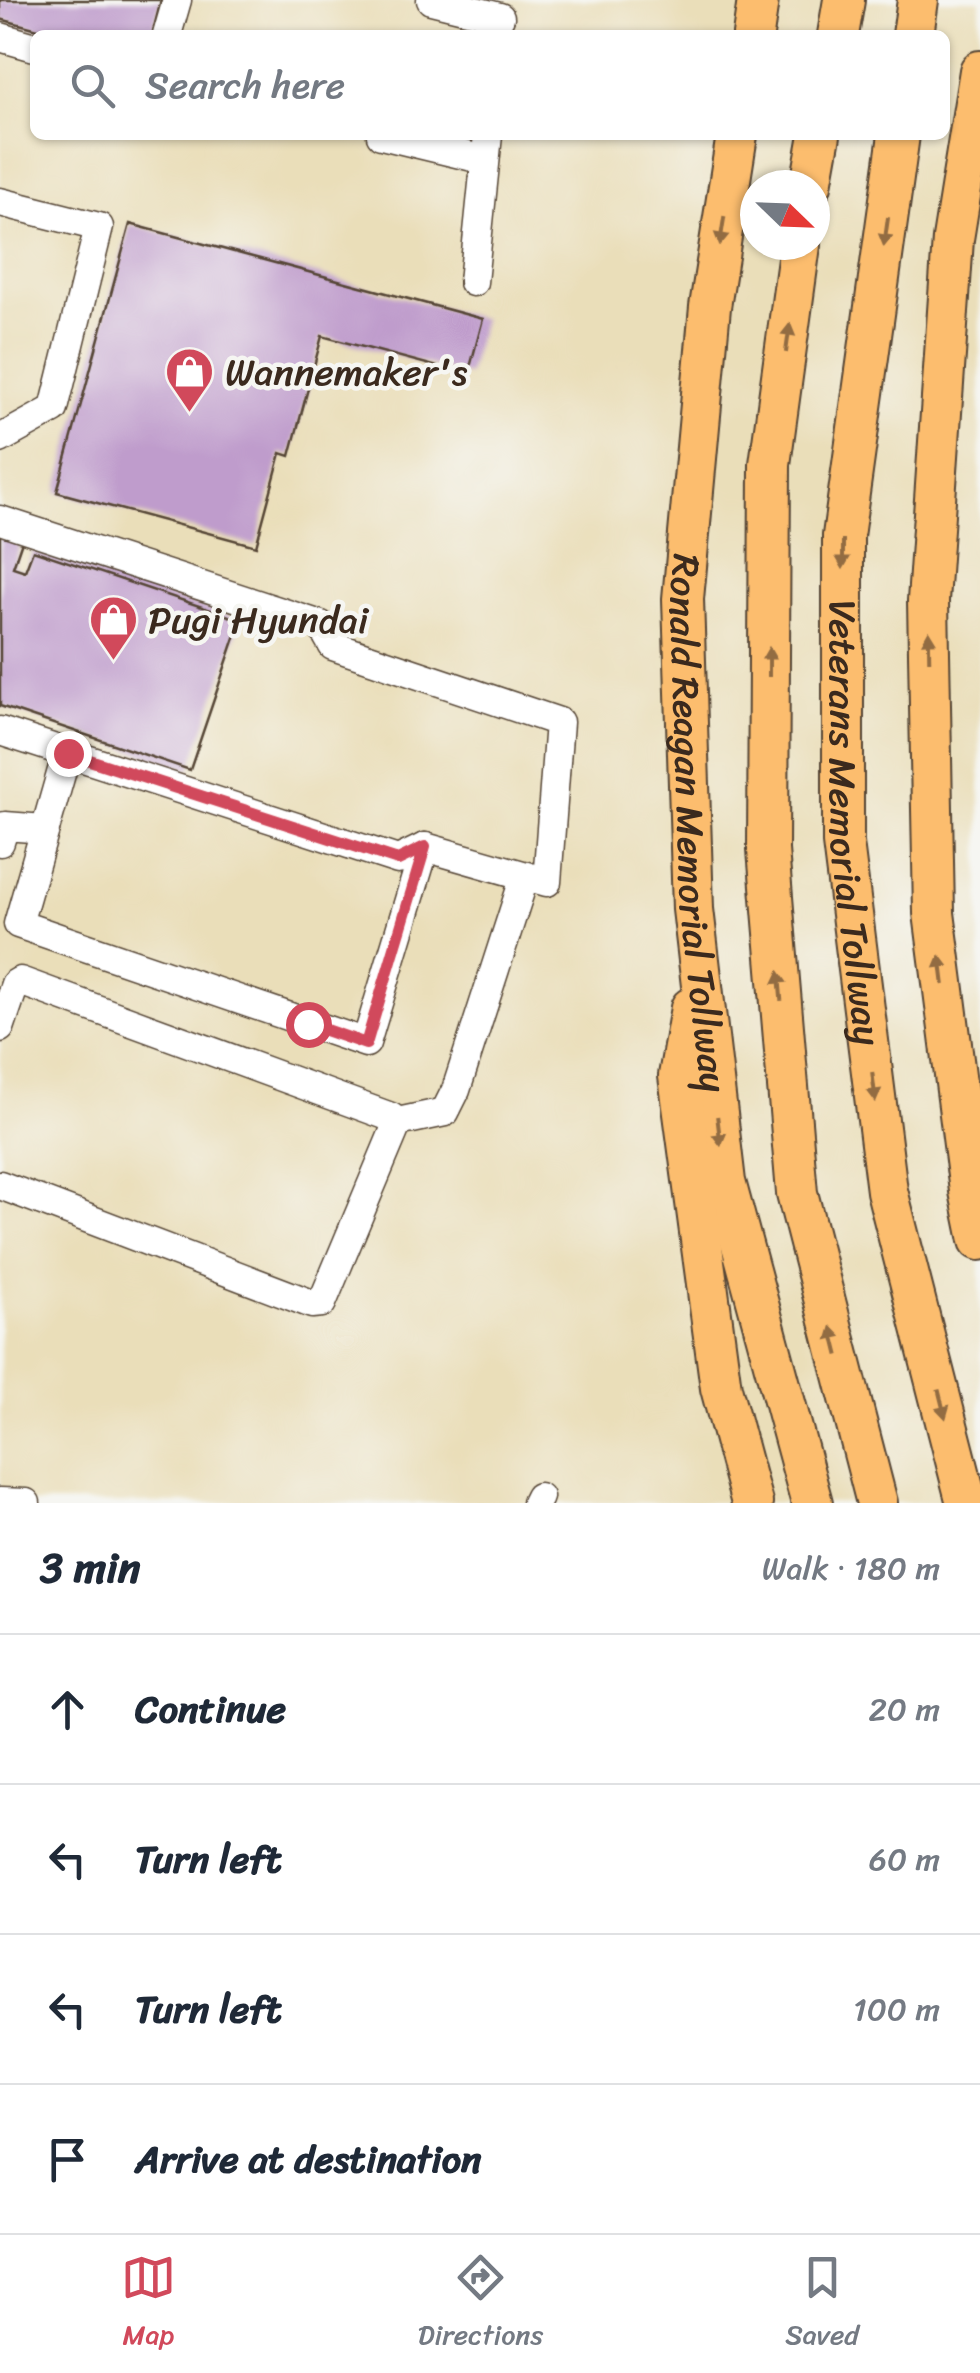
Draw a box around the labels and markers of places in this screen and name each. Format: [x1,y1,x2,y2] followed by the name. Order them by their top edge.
[225,339,468,406] place label: Wannemaker's
[164,346,216,414] shop icon: Wannemaker's
[148,587,370,654] place label: Pugi Hyundai
[87,594,139,662] shop icon: Pugi Hyundai

